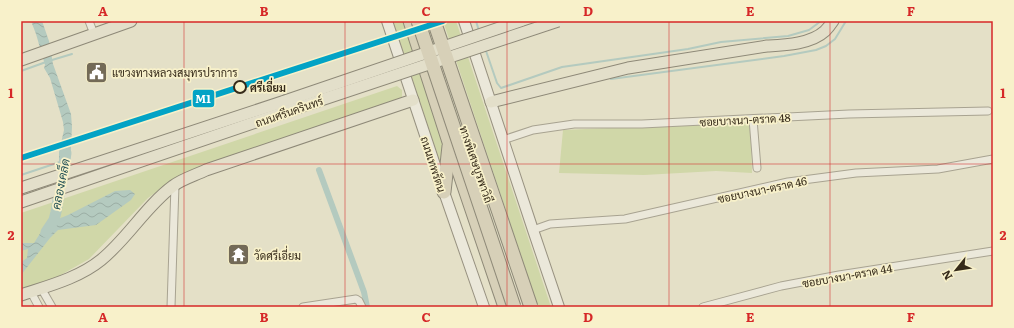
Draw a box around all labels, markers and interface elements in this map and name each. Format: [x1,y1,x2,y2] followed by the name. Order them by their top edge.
[98,1,108,20] text: A
[260,1,269,20] text: B
[421,1,431,20] text: C
[583,1,593,20] text: D
[746,1,755,20] text: E
[907,1,915,20] text: F
[84,59,110,85] public building icon: แขวงทางหลวงสมุทรปราการ
[112,64,238,82] place label: แขวงทางหลวงสมุทรปราการ
[250,77,286,95] place label: ศรีเอี่ยม
[233,80,247,94] marker: ศรีเอี่ยม
[8,83,14,102] text: 1
[1000,83,1006,102] text: 1
[192,89,215,108] line badge: M1
[195,90,211,106] text: M1
[253,92,325,130] street label: ถนนศรีนครินทร์
[699,109,791,129] street label: ซอยบางนา-ตราด 48
[455,123,498,205] street label: ทางพิเศษบูรพาวิถี
[417,134,451,194] street label: ถนนเทพรัตน
[46,157,74,211] water label: คลองเคล็ด
[716,172,808,206] street label: ซอยบางนา-ตราด 46
[8,225,15,244] text: 2
[1000,225,1007,244] text: 2
[225,242,251,268] temple icon: วัดศรีเอี่ยม
[254,245,301,263] place label: วัดศรีเอี่ยม
[936,250,976,290] north arrow
[801,259,893,291] street label: ซอยบางนา-ตราด 44
[937,268,956,283] text: N
[98,307,108,326] text: A
[260,307,269,326] text: B
[421,307,431,326] text: C
[583,307,593,326] text: D
[746,307,755,326] text: E
[907,307,915,326] text: F

